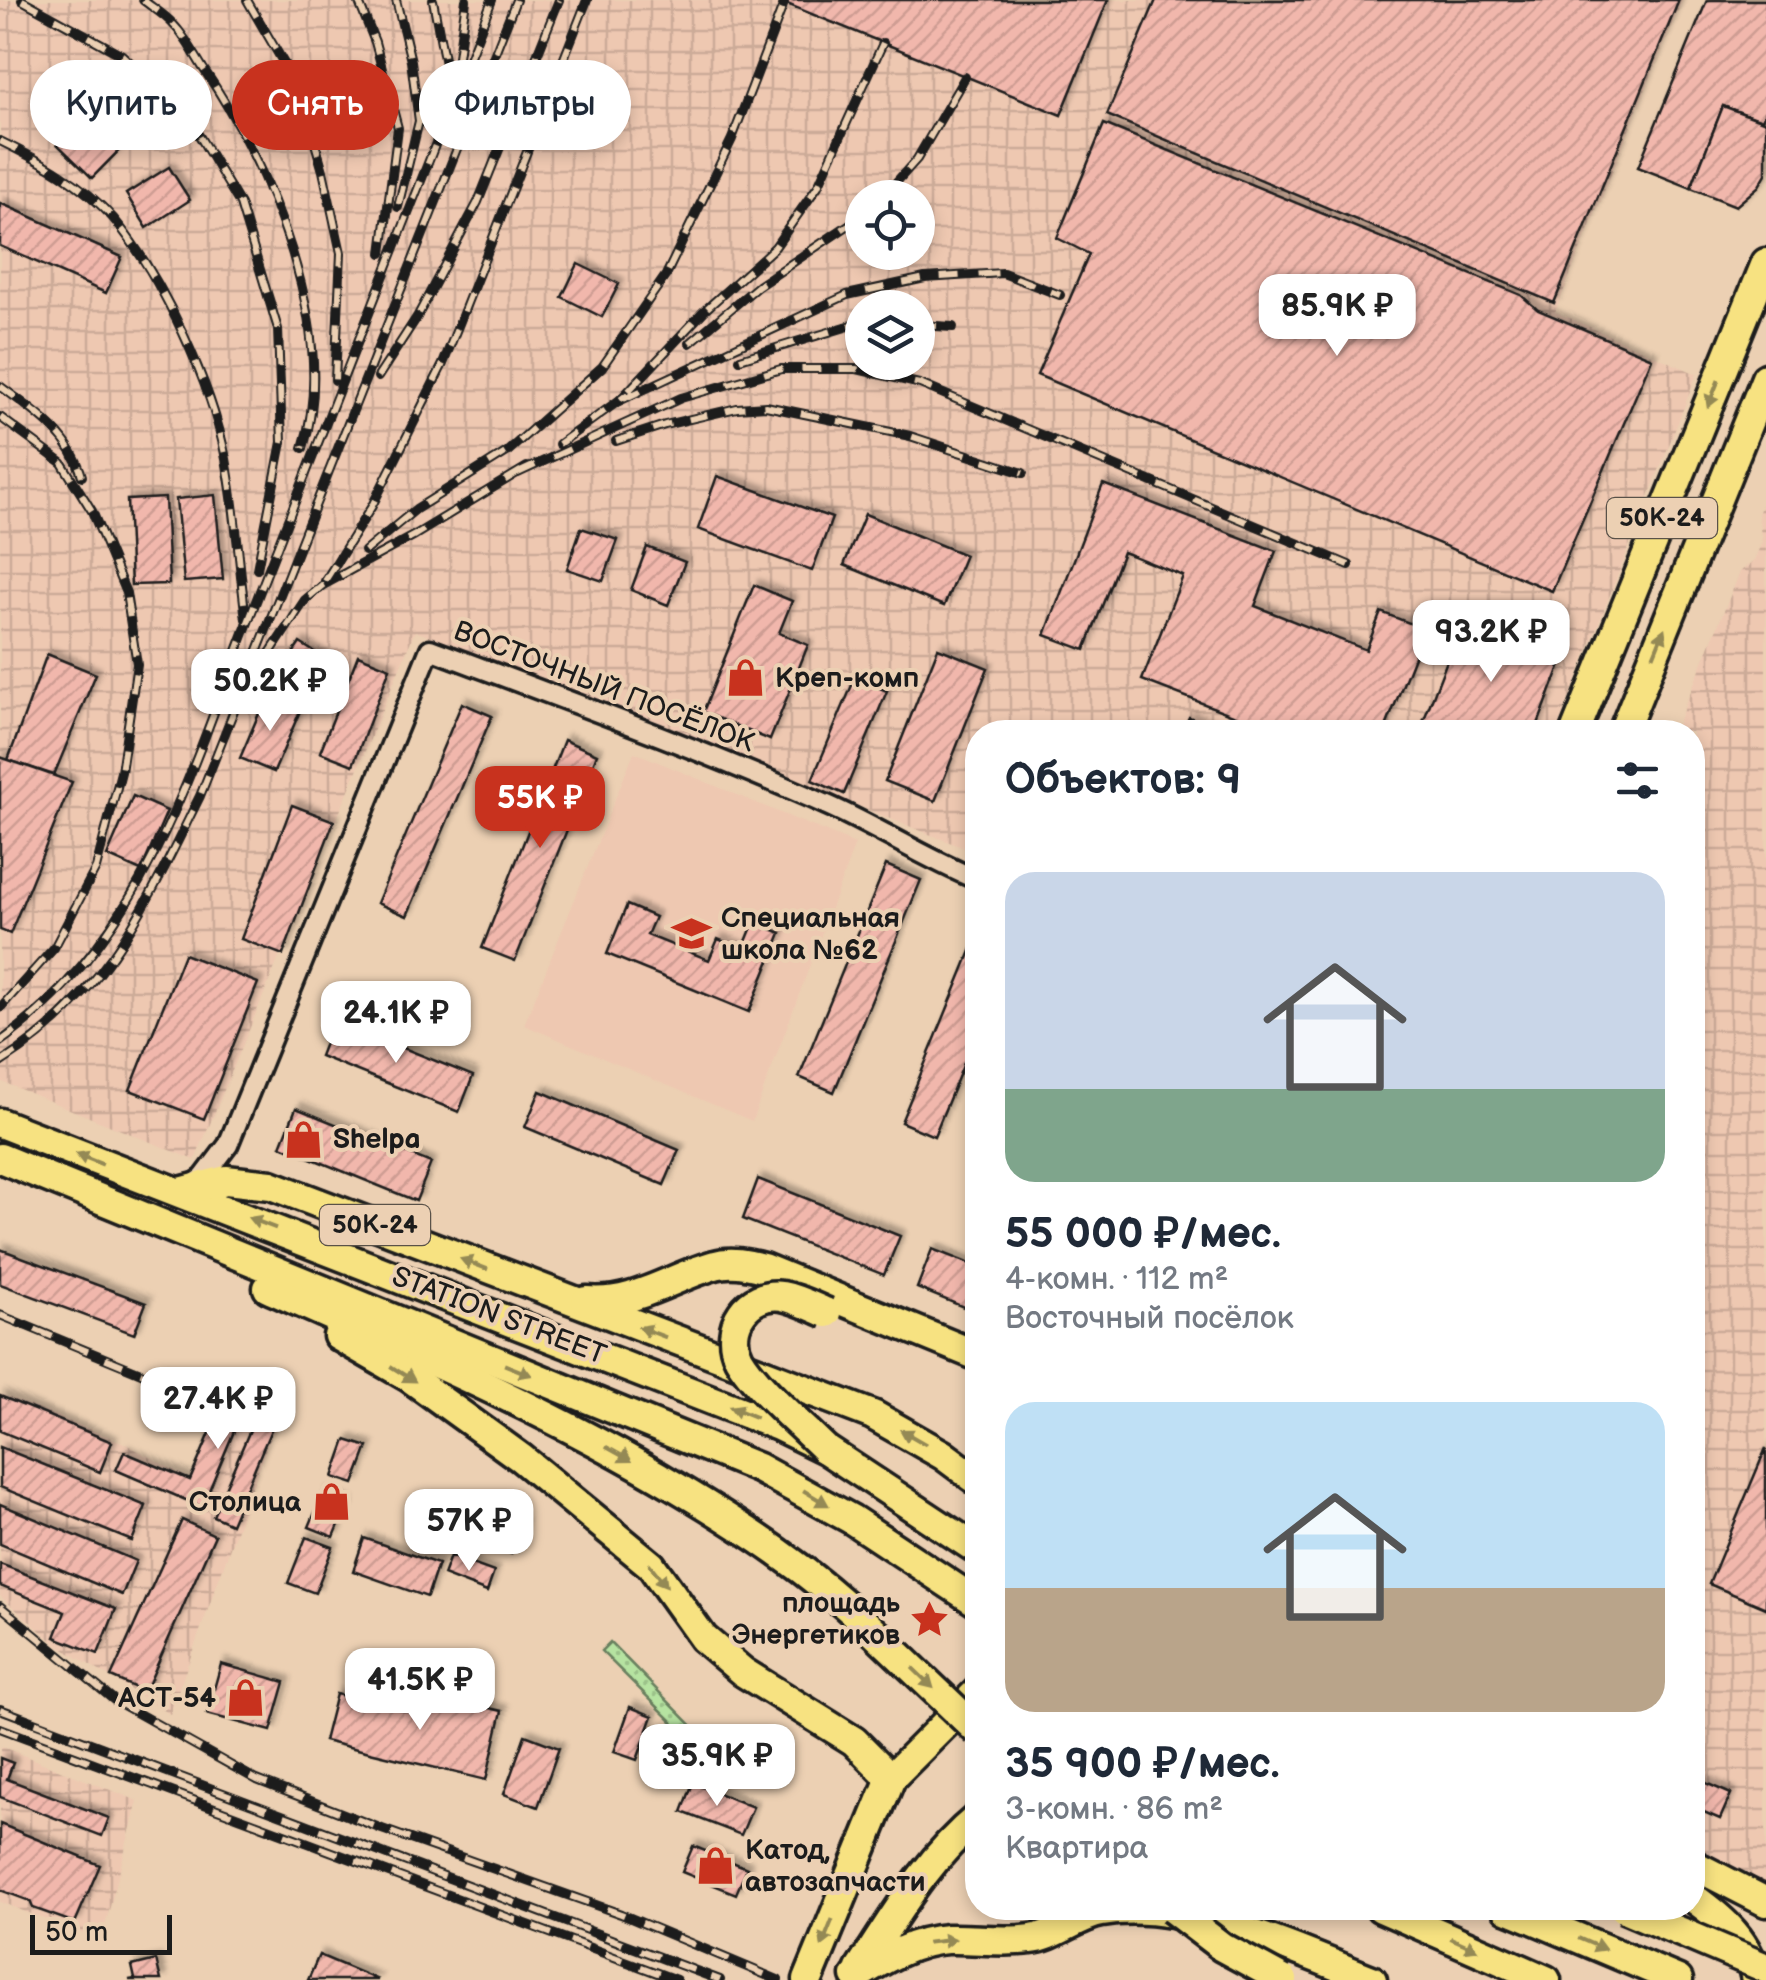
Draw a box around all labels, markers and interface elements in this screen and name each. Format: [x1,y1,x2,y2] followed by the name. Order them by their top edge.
[30,60,212,150] chip: Купить
[232,60,399,150] chip: Снять
[419,60,631,150] chip: Фильтры
[845,180,935,380] map controls
[845,180,935,270] button: locate
[1245,274,1429,359] pin: 85.9K ₽
[1281,287,1393,326] text: 85.9K ₽
[845,290,935,380] button: layers
[1704,379,1720,409] one-way arrow
[1607,498,1717,538] road number: 50К-24
[1399,600,1583,685] pin: 93.2K ₽
[1435,613,1547,652] text: 93.2K ₽
[449,614,760,760] street label: ВОСТОЧНЫЙ ПОСЁЛОК
[1652,627,1668,657] one-way arrow
[178,649,362,734] pin: 50.2K ₽
[724,657,766,699] shop icon: Креп-комп
[213,662,327,701] text: 50.2K ₽
[775,662,919,695] place label: Креп-комп
[1610,753,1665,808] icon: filters
[1005,755,1241,806] text: Объектов: 9
[470,766,610,851] pin: 55K ₽
[497,779,583,818] text: 55K ₽
[721,902,900,967] place label: Специальная школа №62
[670,913,712,955] school or university icon: Специальная школа №62
[1245,937,1425,1117] icon: home
[304,981,488,1066] pin: 24.1K ₽
[343,994,449,1033] text: 24.1K ₽
[282,1118,324,1160] shop icon: Shelpa
[333,1123,421,1156] place label: Shelpa
[74,1151,104,1167] one-way arrow
[320,1205,430,1245] road number: 50К-24
[1005,1209,1281,1260] text: 55 000 ₽/мес.
[246,1215,276,1231] one-way arrow
[459,1255,489,1271] one-way arrow
[387,1260,611,1372] street label: STATION STREET
[1005,1260,1228,1299] text: 4-комн. · 112 m²
[1005,1299,1294,1338] text: Восточный посёлок
[637,1323,667,1339] one-way arrow
[503,1362,533,1378] one-way arrow
[389,1365,417,1383] one-way arrow
[126,1367,310,1452] pin: 27.4K ₽
[163,1380,273,1419] text: 27.4K ₽
[728,1404,758,1420] one-way arrow
[898,1428,927,1445] one-way arrow
[605,1444,633,1462] one-way arrow
[1245,1467,1425,1647] icon: home
[310,1481,352,1523] shop icon: Столица
[189,1486,302,1519] place label: Столица
[399,1489,539,1574] pin: 57K ₽
[802,1489,830,1506] one-way arrow
[426,1502,512,1541] text: 57K ₽
[647,1562,667,1588] one-way arrow
[732,1587,901,1652] place label: площадь Энергетиков
[909,1598,951,1640] place icon: площадь Энергетиков
[328,1648,512,1733] pin: 41.5K ₽
[367,1661,473,1700] text: 41.5K ₽
[910,1666,934,1689] one-way arrow
[225,1677,267,1719] shop icon: АСТ-54
[117,1682,217,1715] place label: АСТ-54
[625,1724,809,1809] pin: 35.9K ₽
[661,1737,773,1776] text: 35.9K ₽
[1005,1739,1280,1790] text: 35 900 ₽/мес.
[1005,1790,1223,1829] text: 3-комн. · 86 m²
[1005,1829,1148,1868] text: Квартира
[745,1834,926,1899] place label: Катод, автозапчасти
[694,1845,736,1887] shop icon: Катод, автозапчасти
[30,1910,172,1954] scale bar
[45,1916,108,1949] text: 50 m
[818,1918,834,1948] one-way arrow
[926,1933,957,1949] one-way arrow
[1449,1936,1479,1952] one-way arrow
[1577,1936,1607,1952] one-way arrow

